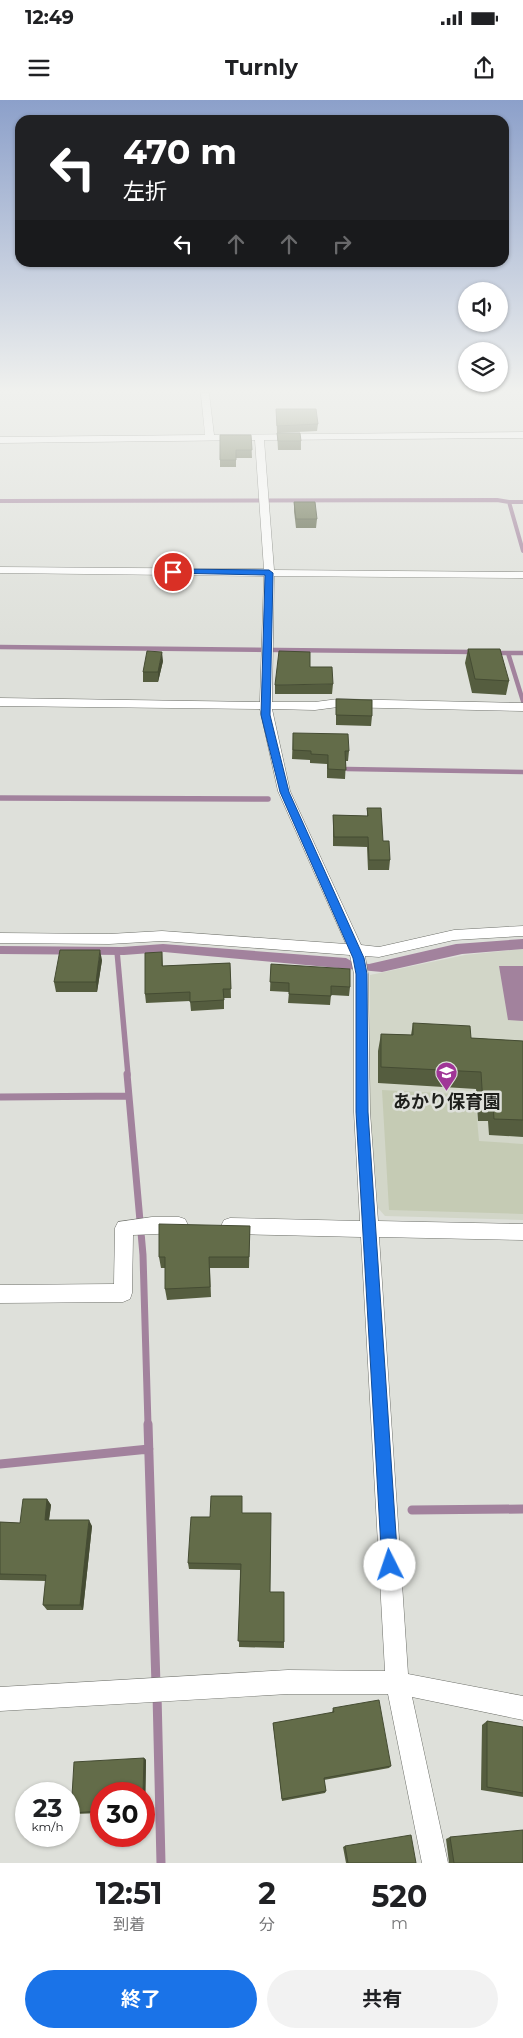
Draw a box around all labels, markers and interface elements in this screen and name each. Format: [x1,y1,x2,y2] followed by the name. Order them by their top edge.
[25,6,74,29] text: 12:49
[25,54,53,82] icon: menu
[225,54,298,81] text: Turnly
[470,54,498,82] icon: share
[123,130,237,173] text: 470 m
[40,135,105,200] icon: left
[123,178,167,205] text: 左折
[169,230,197,258] icon: left
[222,230,250,258] icon: ahead
[275,230,303,258] icon: ahead
[328,230,356,258] icon: right
[458,282,508,392] map controls
[458,282,508,332] button: sound
[458,342,508,392] button: layers
[152,551,194,593] pin
[159,558,187,586] icon: arrive
[435,1060,459,1091] school or university icon: あかり保育園
[393,1091,501,1113] place label: あかり保育園
[363,1538,415,1590] position arrow
[90,1782,155,1847] speed limit sign: 30
[33,1793,62,1823] text: 23
[31,1819,64,1834] text: km/h
[96,1875,163,1912] text: 12:51
[258,1875,276,1912] text: 2
[372,1878,427,1915] text: 520
[391,1914,408,1933] text: m
[113,1915,145,1934] text: 到着
[259,1915,275,1934] text: 分
[25,1970,257,2028] button: 終了
[267,1970,498,2028] button: 共有

